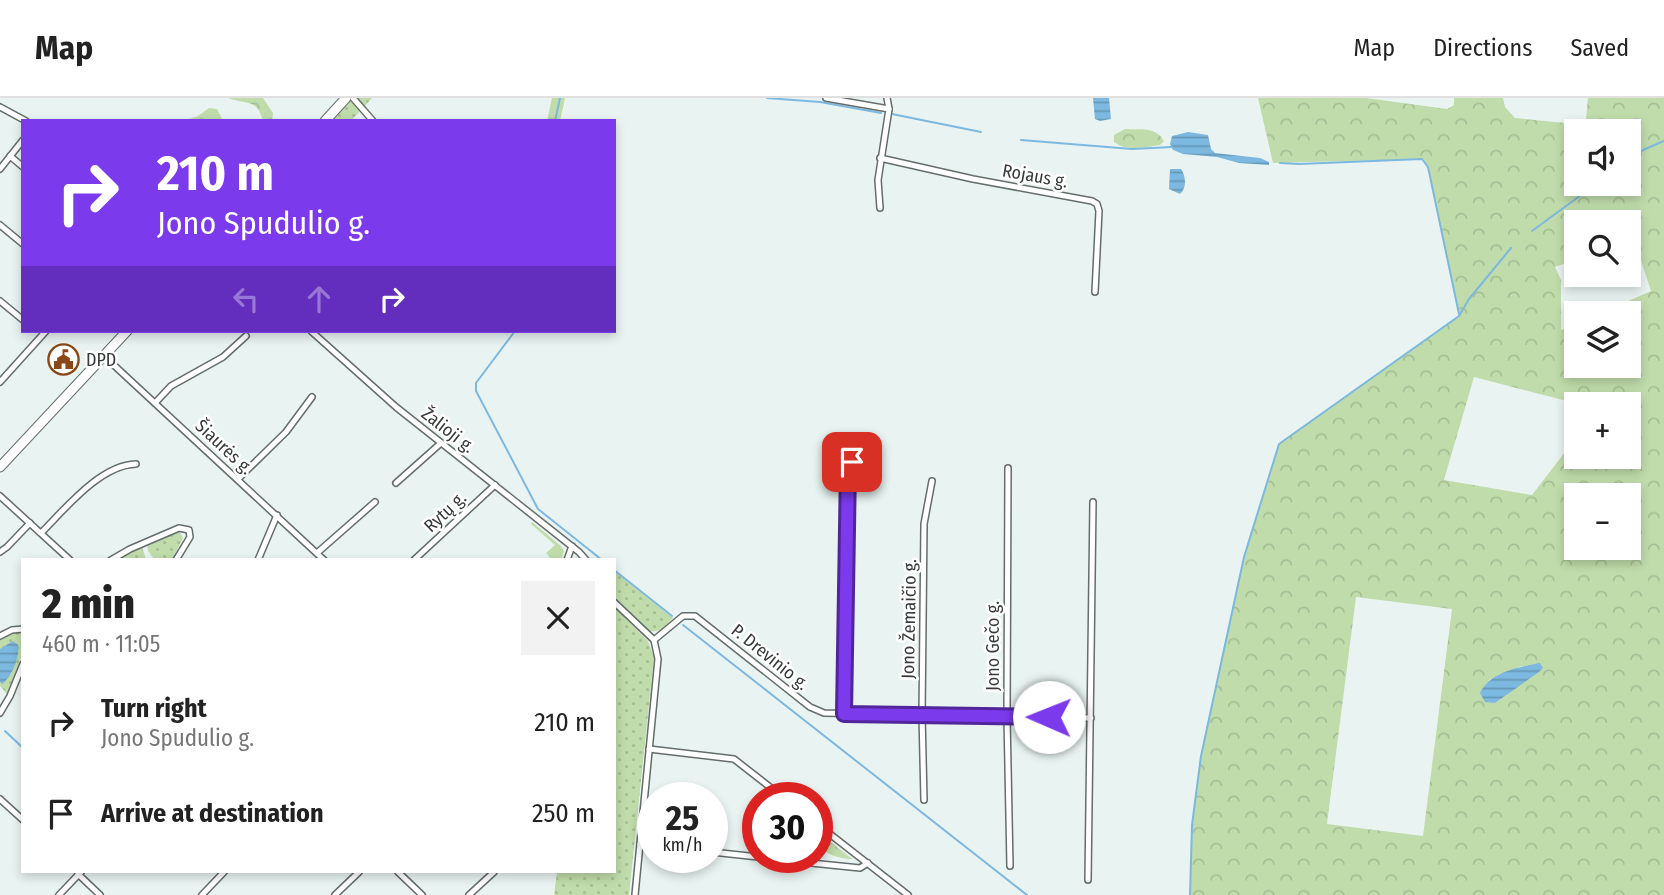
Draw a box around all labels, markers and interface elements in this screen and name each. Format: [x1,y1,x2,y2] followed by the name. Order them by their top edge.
[35,28,93,68] text: Map
[1354,34,1395,62] text: Map
[1433,34,1532,62] text: Directions
[1570,34,1629,62] text: Saved
[1564,119,1641,560] map controls
[1564,119,1641,196] button: sound
[157,144,274,203] text: 210 m
[42,147,133,238] icon: right
[1001,159,1070,193] street label: Rojaus g.
[157,204,370,242] text: Jono Spudulio g.
[1564,210,1641,287] button: search
[227,280,265,318] icon: left
[300,280,338,318] icon: ahead
[373,280,411,318] icon: right
[1564,301,1641,378] button: layers
[46,343,80,377] public building icon: DPD
[86,349,116,371] place label: DPD
[1564,392,1641,469] button: +
[417,402,479,458] street label: Žalioji g.
[191,415,257,479] street label: Šiaurės g.
[822,432,882,492] pin
[833,443,871,481] icon: arrive
[1564,483,1641,560] button: −
[419,487,471,537] street label: Rytų g.
[897,559,921,679] street label: Jono Žemaičio g.
[42,579,135,629] text: 2 min
[521,581,595,655] button: close
[982,601,1004,691] street label: Jono Gečo g.
[727,619,813,695] street label: P. Drevinio g.
[42,630,160,658] text: 460 m · 11:05
[1012,680,1086,754] position arrow
[101,693,207,724] text: Turn right
[42,704,80,742] icon: right
[534,707,595,738] text: 210 m
[101,724,254,752] text: Jono Spudulio g.
[742,782,833,873] speed limit sign: 30
[42,795,80,833] icon: arrive
[666,797,699,839] text: 25
[101,798,324,829] text: Arrive at destination
[532,798,595,829] text: 250 m
[662,834,703,856] text: km/h

